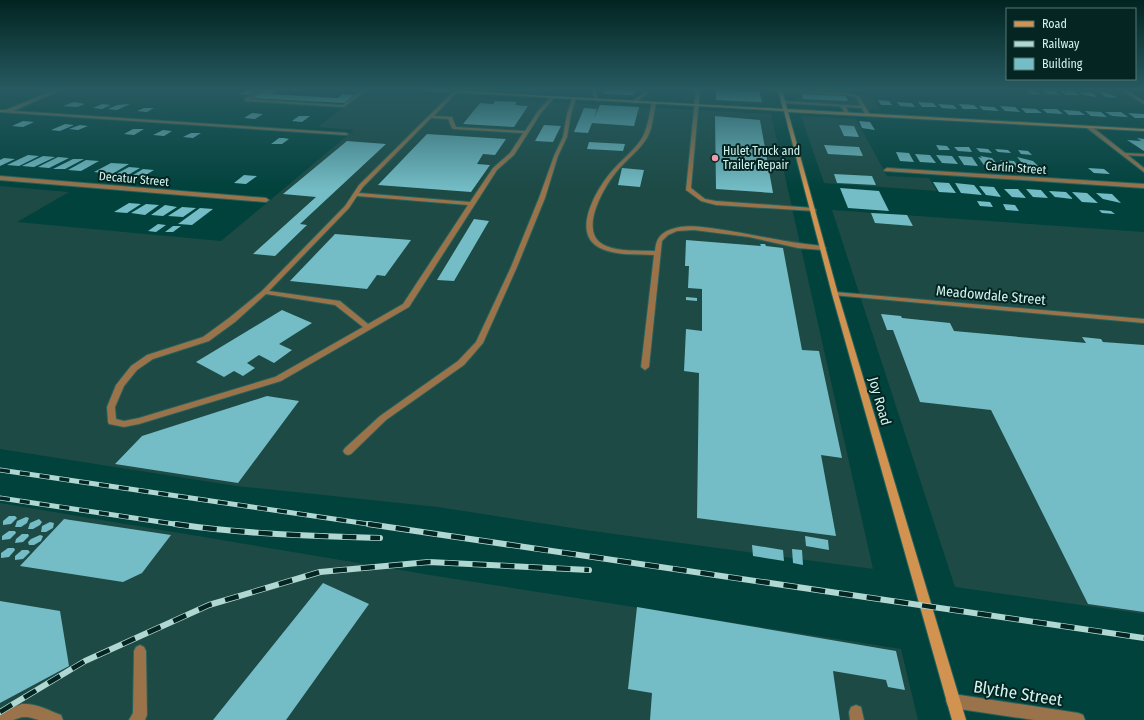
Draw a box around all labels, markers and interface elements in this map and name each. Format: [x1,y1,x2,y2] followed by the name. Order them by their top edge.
[1006,8,1136,80] legend
[1042,17,1067,31] text: Road
[1042,37,1080,51] text: Railway
[1042,57,1083,71] text: Building
[723,144,800,172] place label: Hulet Truck and Trailer Repair
[710,153,720,163] marker: Hulet Truck and Trailer Repair
[985,159,1047,177] street label: Carlin Street
[98,169,170,189] street label: Decatur Street
[935,282,1047,309] street label: Meadowdale Street
[865,375,895,427] street label: Joy Road
[972,676,1064,711] street label: Blythe Street

